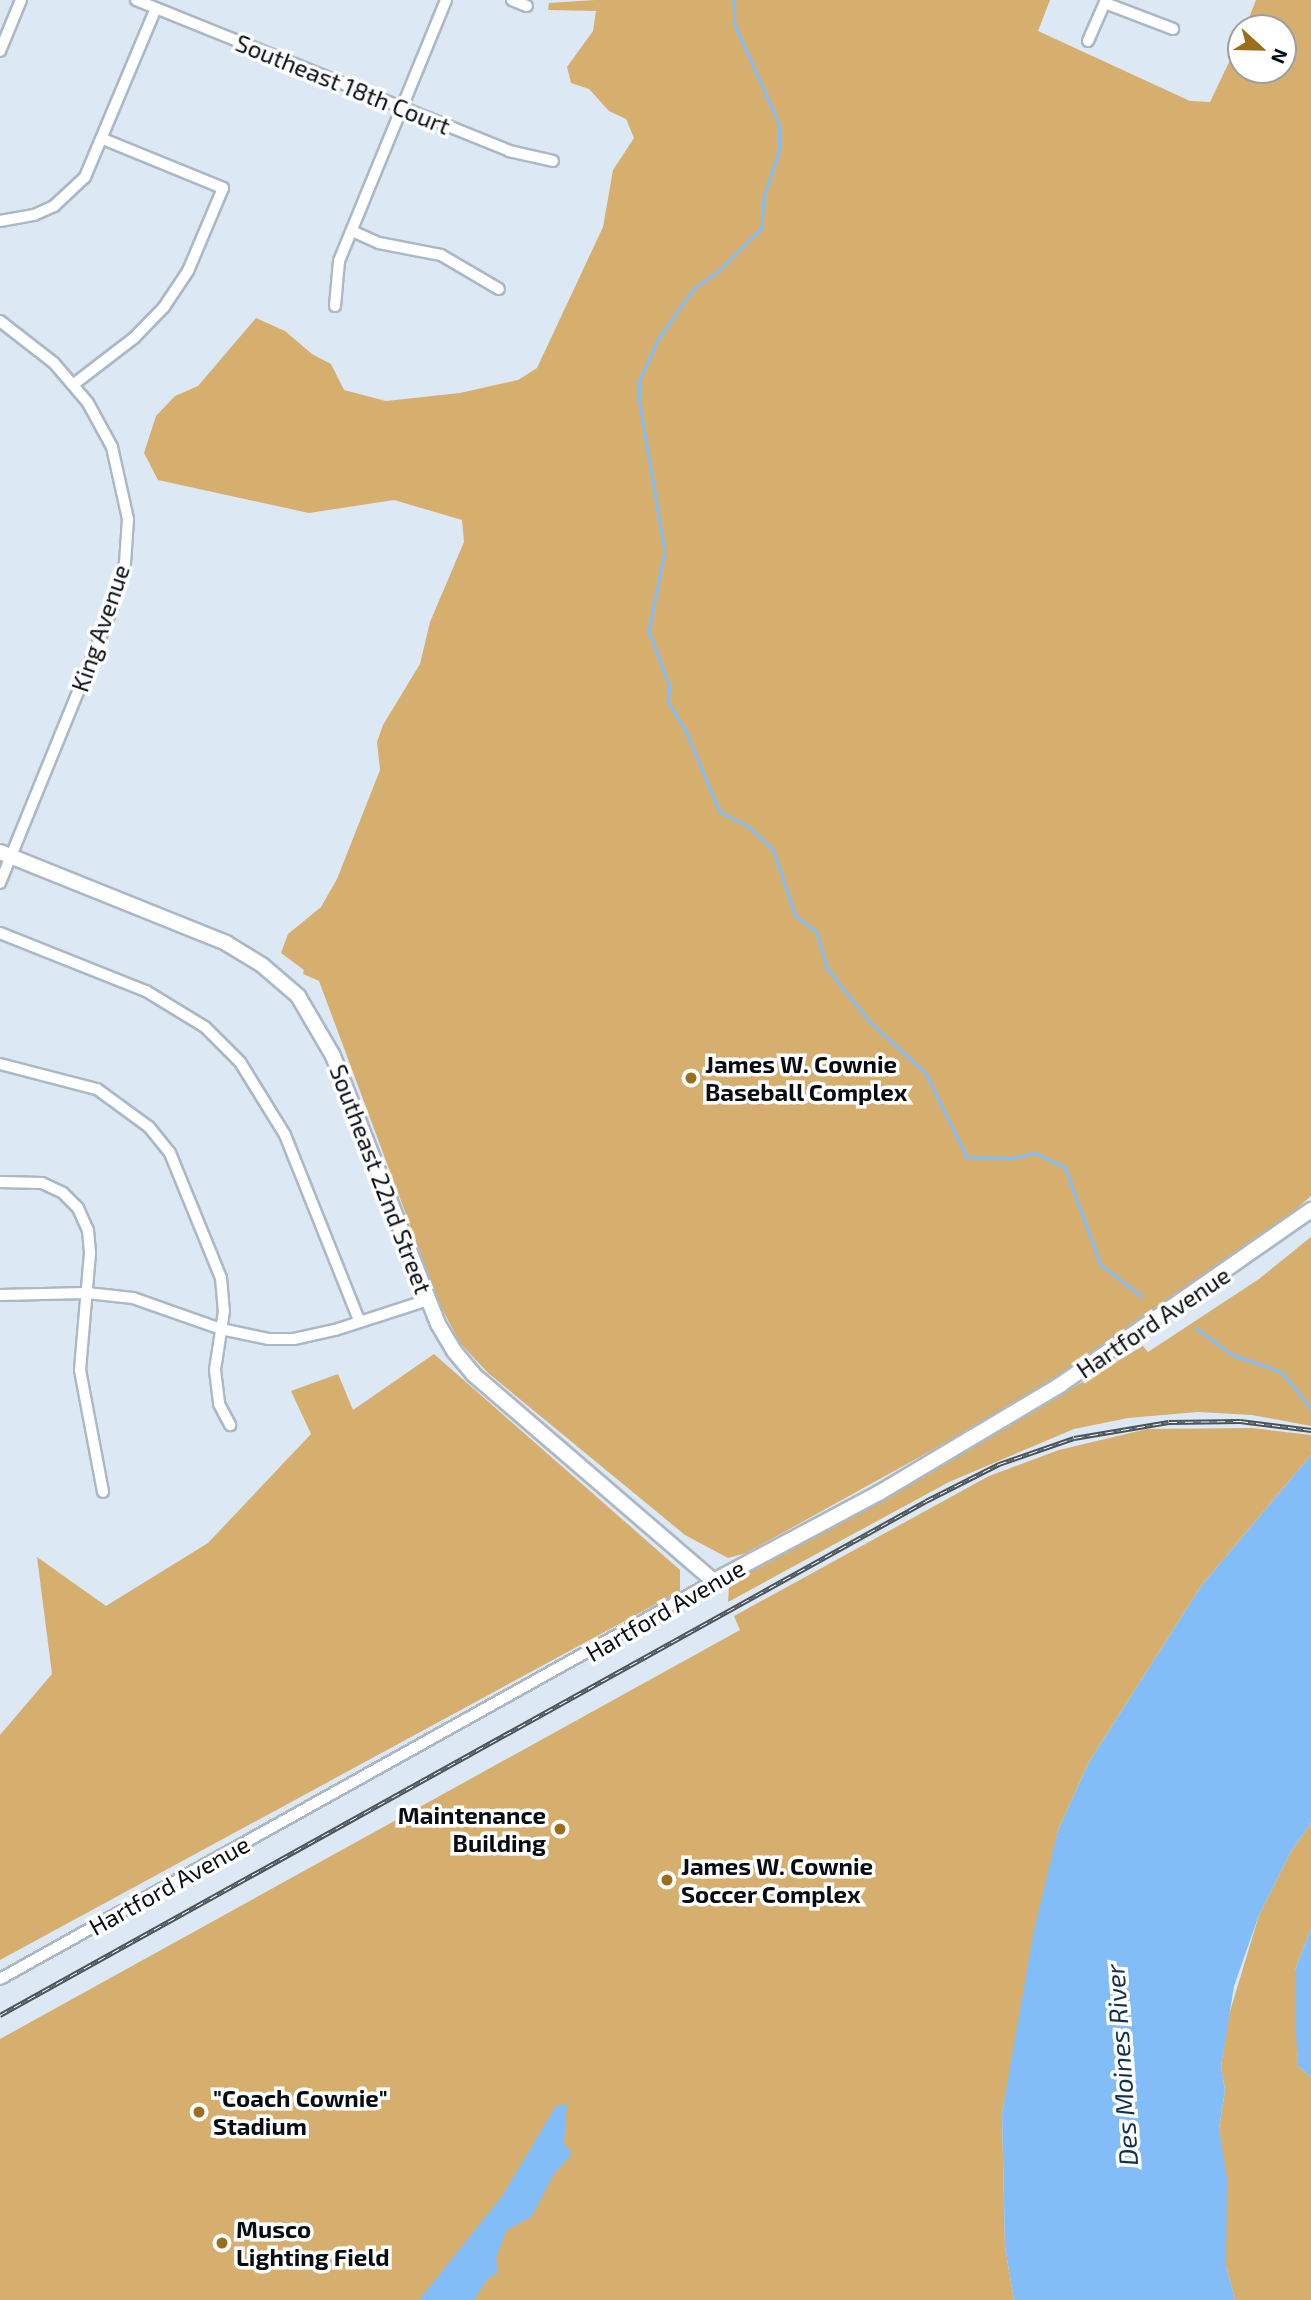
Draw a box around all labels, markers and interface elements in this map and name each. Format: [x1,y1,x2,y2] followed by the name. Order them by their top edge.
[1227,14,1297,84] north arrow
[231,28,455,140] street label: Southeast 18th Court
[1267,46,1293,67] text: N
[65,560,135,696] street label: King Avenue
[705,1050,908,1106] place label: James W. Cownie Baseball Complex
[324,1060,438,1298] street label: Southeast 22nd Street
[683,1070,699,1086] marker: James W. Cownie Baseball Complex
[1071,1260,1235,1384] street label: Hartford Avenue
[580,1553,750,1667] street label: Hartford Avenue
[398,1801,546,1857] place label: Maintenance Building
[552,1821,568,1837] marker: Maintenance Building
[84,1829,254,1941] street label: Hartford Avenue
[681,1852,873,1908] place label: James W. Cownie Soccer Complex
[659,1872,675,1888] marker: James W. Cownie Soccer Complex
[1098,1963,1144,2167] water label: Des Moines River
[213,2084,388,2140] place label: "Coach Cownie" Stadium
[191,2104,207,2120] marker: "Coach Cownie" Stadium
[236,2215,390,2271] place label: Musco Lighting Field
[214,2235,230,2251] marker: Musco Lighting Field

